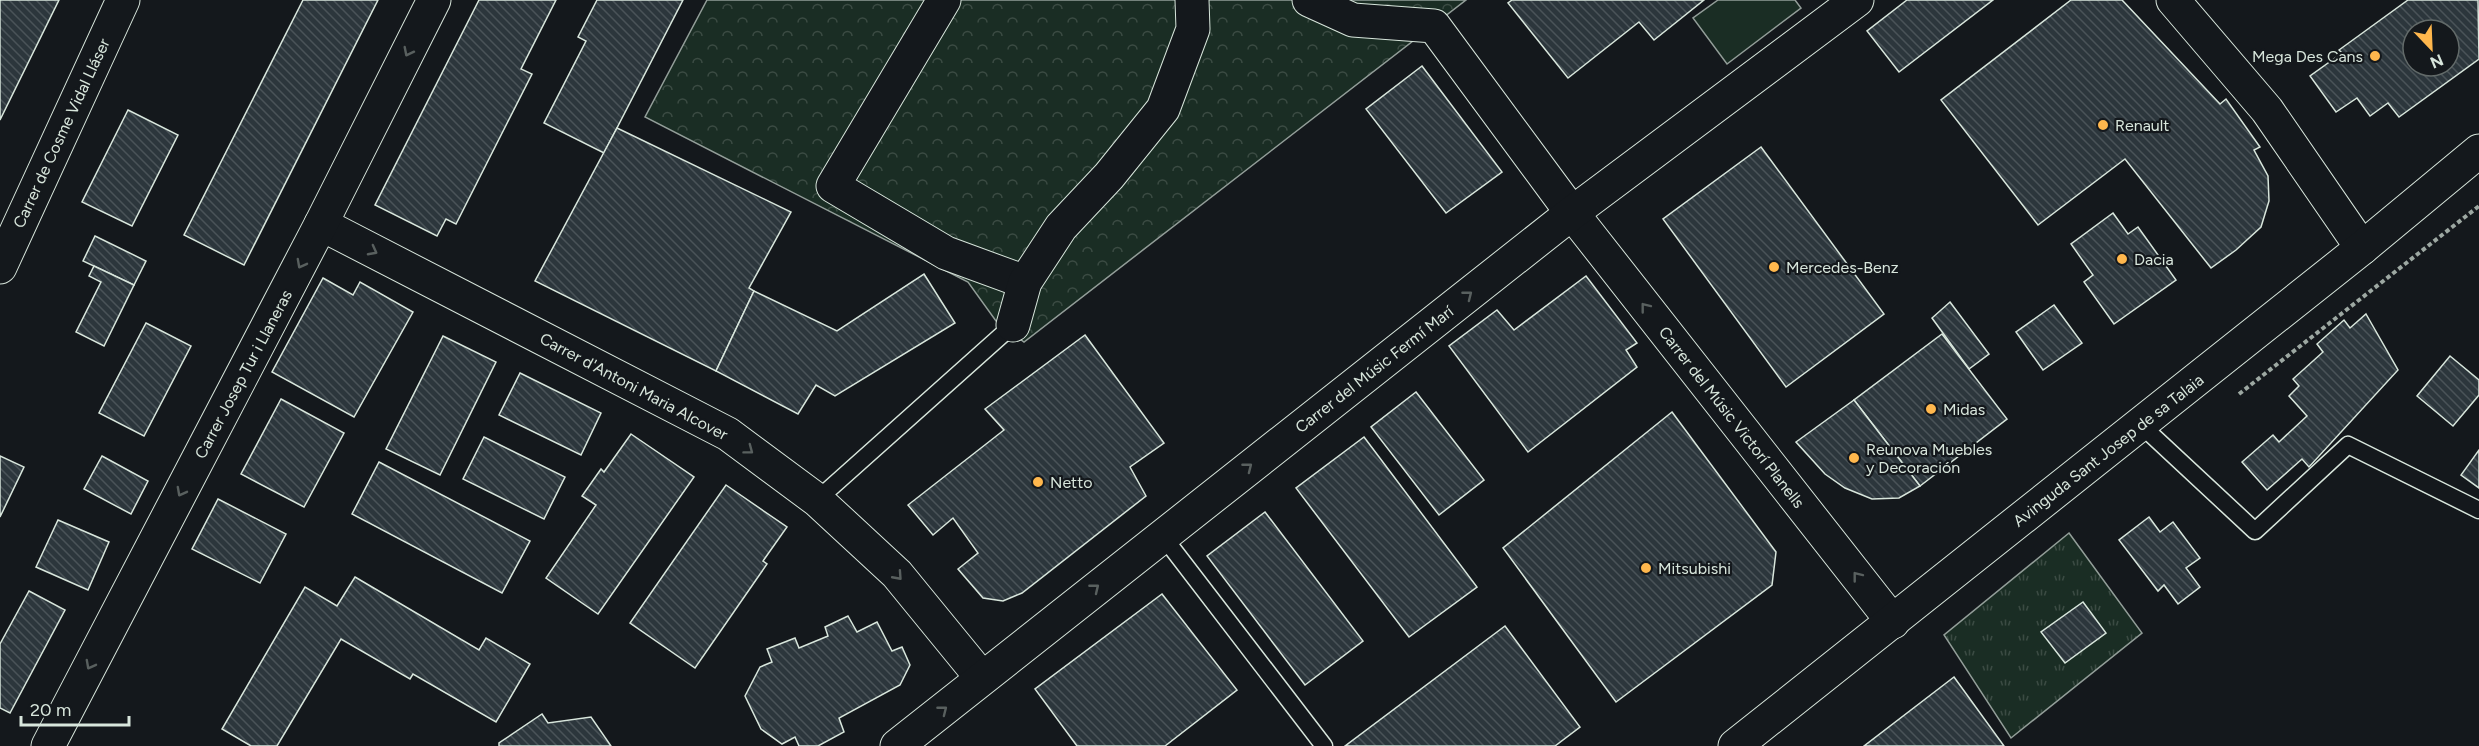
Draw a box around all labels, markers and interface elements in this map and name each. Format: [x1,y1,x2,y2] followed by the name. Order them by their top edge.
[2401,18,2461,78] north arrow
[9,35,114,231] street label: Carrer de Cosme Vidal Lláser
[404,46,415,57] one-way arrow
[2252,47,2363,66] place label: Mega Des Cans
[2368,49,2382,63] marker: Mega Des Cans
[2427,50,2446,73] text: N
[2115,116,2169,135] place label: Renault
[2096,118,2110,132] marker: Renault
[367,244,377,255] one-way arrow
[2134,250,2174,269] place label: Dacia
[2115,252,2129,266] marker: Dacia
[296,257,308,268] one-way arrow
[1786,258,1899,277] place label: Mercedes-Benz
[1767,260,1781,274] marker: Mercedes-Benz
[191,287,296,462] street label: Carrer Josep Tur i Llaneras
[1461,291,1472,302] one-way arrow
[1292,301,1458,437] street label: Carrer del Músic Fermí Marí
[1642,302,1653,313] one-way arrow
[1655,323,1808,512] street label: Carrer del Músic Victorí Planells
[537,329,732,444] street label: Carrer d'Antoni Maria Alcover
[2009,370,2207,531] street label: Avinguda Sant Josep de sa Talaia
[1943,400,1985,419] place label: Midas
[1924,402,1938,416] marker: Midas
[1866,440,1992,477] place label: Reunova Muebles y Decoración
[743,443,754,454] one-way arrow
[1847,451,1861,465] marker: Reunova Muebles y Decoración
[1242,464,1253,475] one-way arrow
[1050,473,1092,492] place label: Netto
[1031,475,1045,489] marker: Netto
[177,486,188,496] one-way arrow
[1658,559,1731,578] place label: Mitsubishi
[1639,561,1653,575] marker: Mitsubishi
[891,570,902,580] one-way arrow
[1853,571,1864,582] one-way arrow
[1089,584,1100,595] one-way arrow
[86,658,97,669] one-way arrow
[21,689,129,727] scale bar
[30,699,71,721] text: 20 m
[936,706,947,717] one-way arrow

